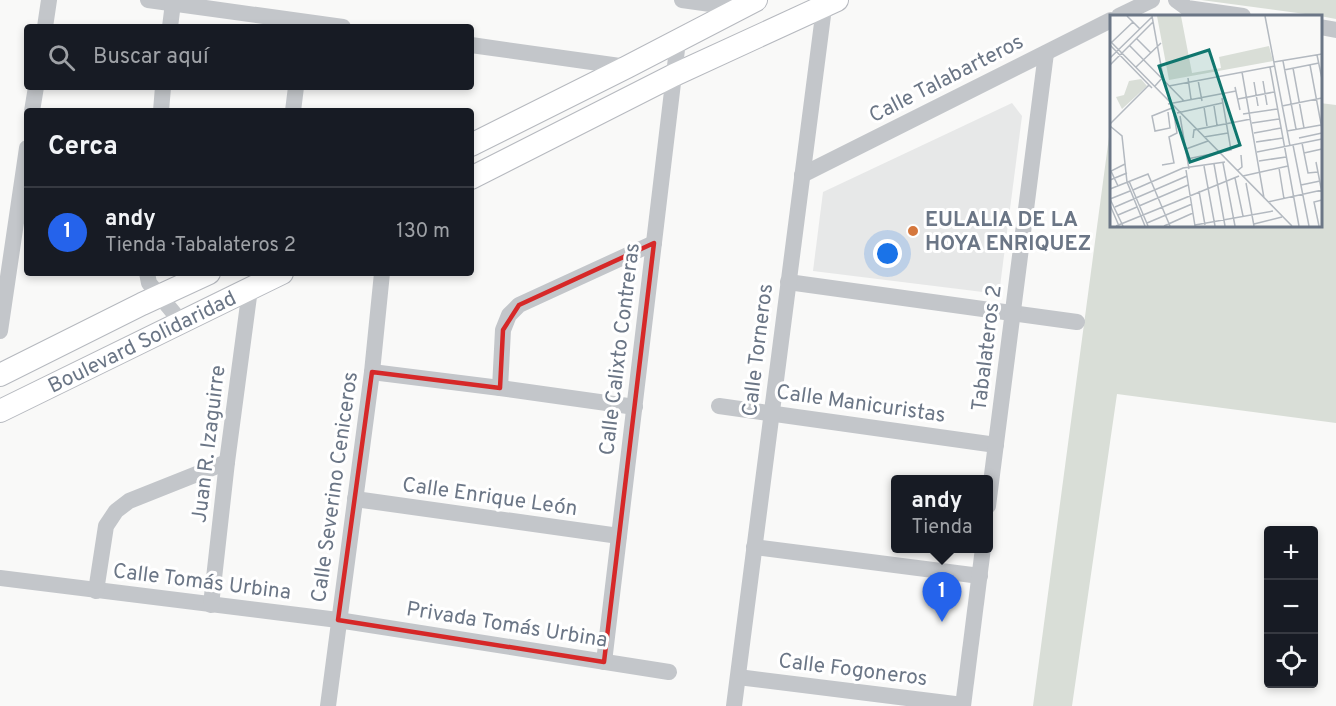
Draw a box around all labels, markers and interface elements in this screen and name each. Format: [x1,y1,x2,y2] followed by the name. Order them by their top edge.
[1110,15,1321,226] inset map
[24,24,474,90] search box
[865,29,1028,130] street label: Calle Talabarteros
[45,41,78,74] icon: search
[93,44,209,71] text: Buscar aquí
[48,131,118,164] text: Cerca
[105,206,156,233] text: andy
[925,207,1091,258] place label: EULALIA DE LA HOYA ENRIQUEZ
[64,219,72,245] text: 1
[396,219,450,245] text: 130 m
[906,224,920,238] marker: EULALIA DE LA HOYA ENRIQUEZ
[105,233,296,259] text: Tienda · Tabalateros 2
[873,239,902,268] your location
[594,241,647,457] street label: Calle Calixto Contreras
[737,282,780,418] street label: Calle Torneros
[966,283,1009,413] street label: Tabalateros 2
[44,285,241,400] street label: Boulevard Solidaridad
[186,364,233,525] street label: Juan R. Izaguirre
[306,370,365,604] street label: Calle Severino Ceniceros
[774,379,947,430] street label: Calle Manicuristas
[400,472,579,523] street label: Calle Enrique León
[891,475,993,553] popup
[911,488,962,515] text: andy
[911,515,973,541] text: Tienda
[1264,526,1318,688] map controls
[1264,526,1318,580] button: +
[111,558,292,607] street label: Calle Tomás Urbina
[922,572,962,622] pin: 1
[1264,580,1318,634] button: −
[404,596,609,655] street label: Privada Tomás Urbina
[1264,634,1318,688] button: locate
[777,648,929,693] street label: Calle Fogoneros

